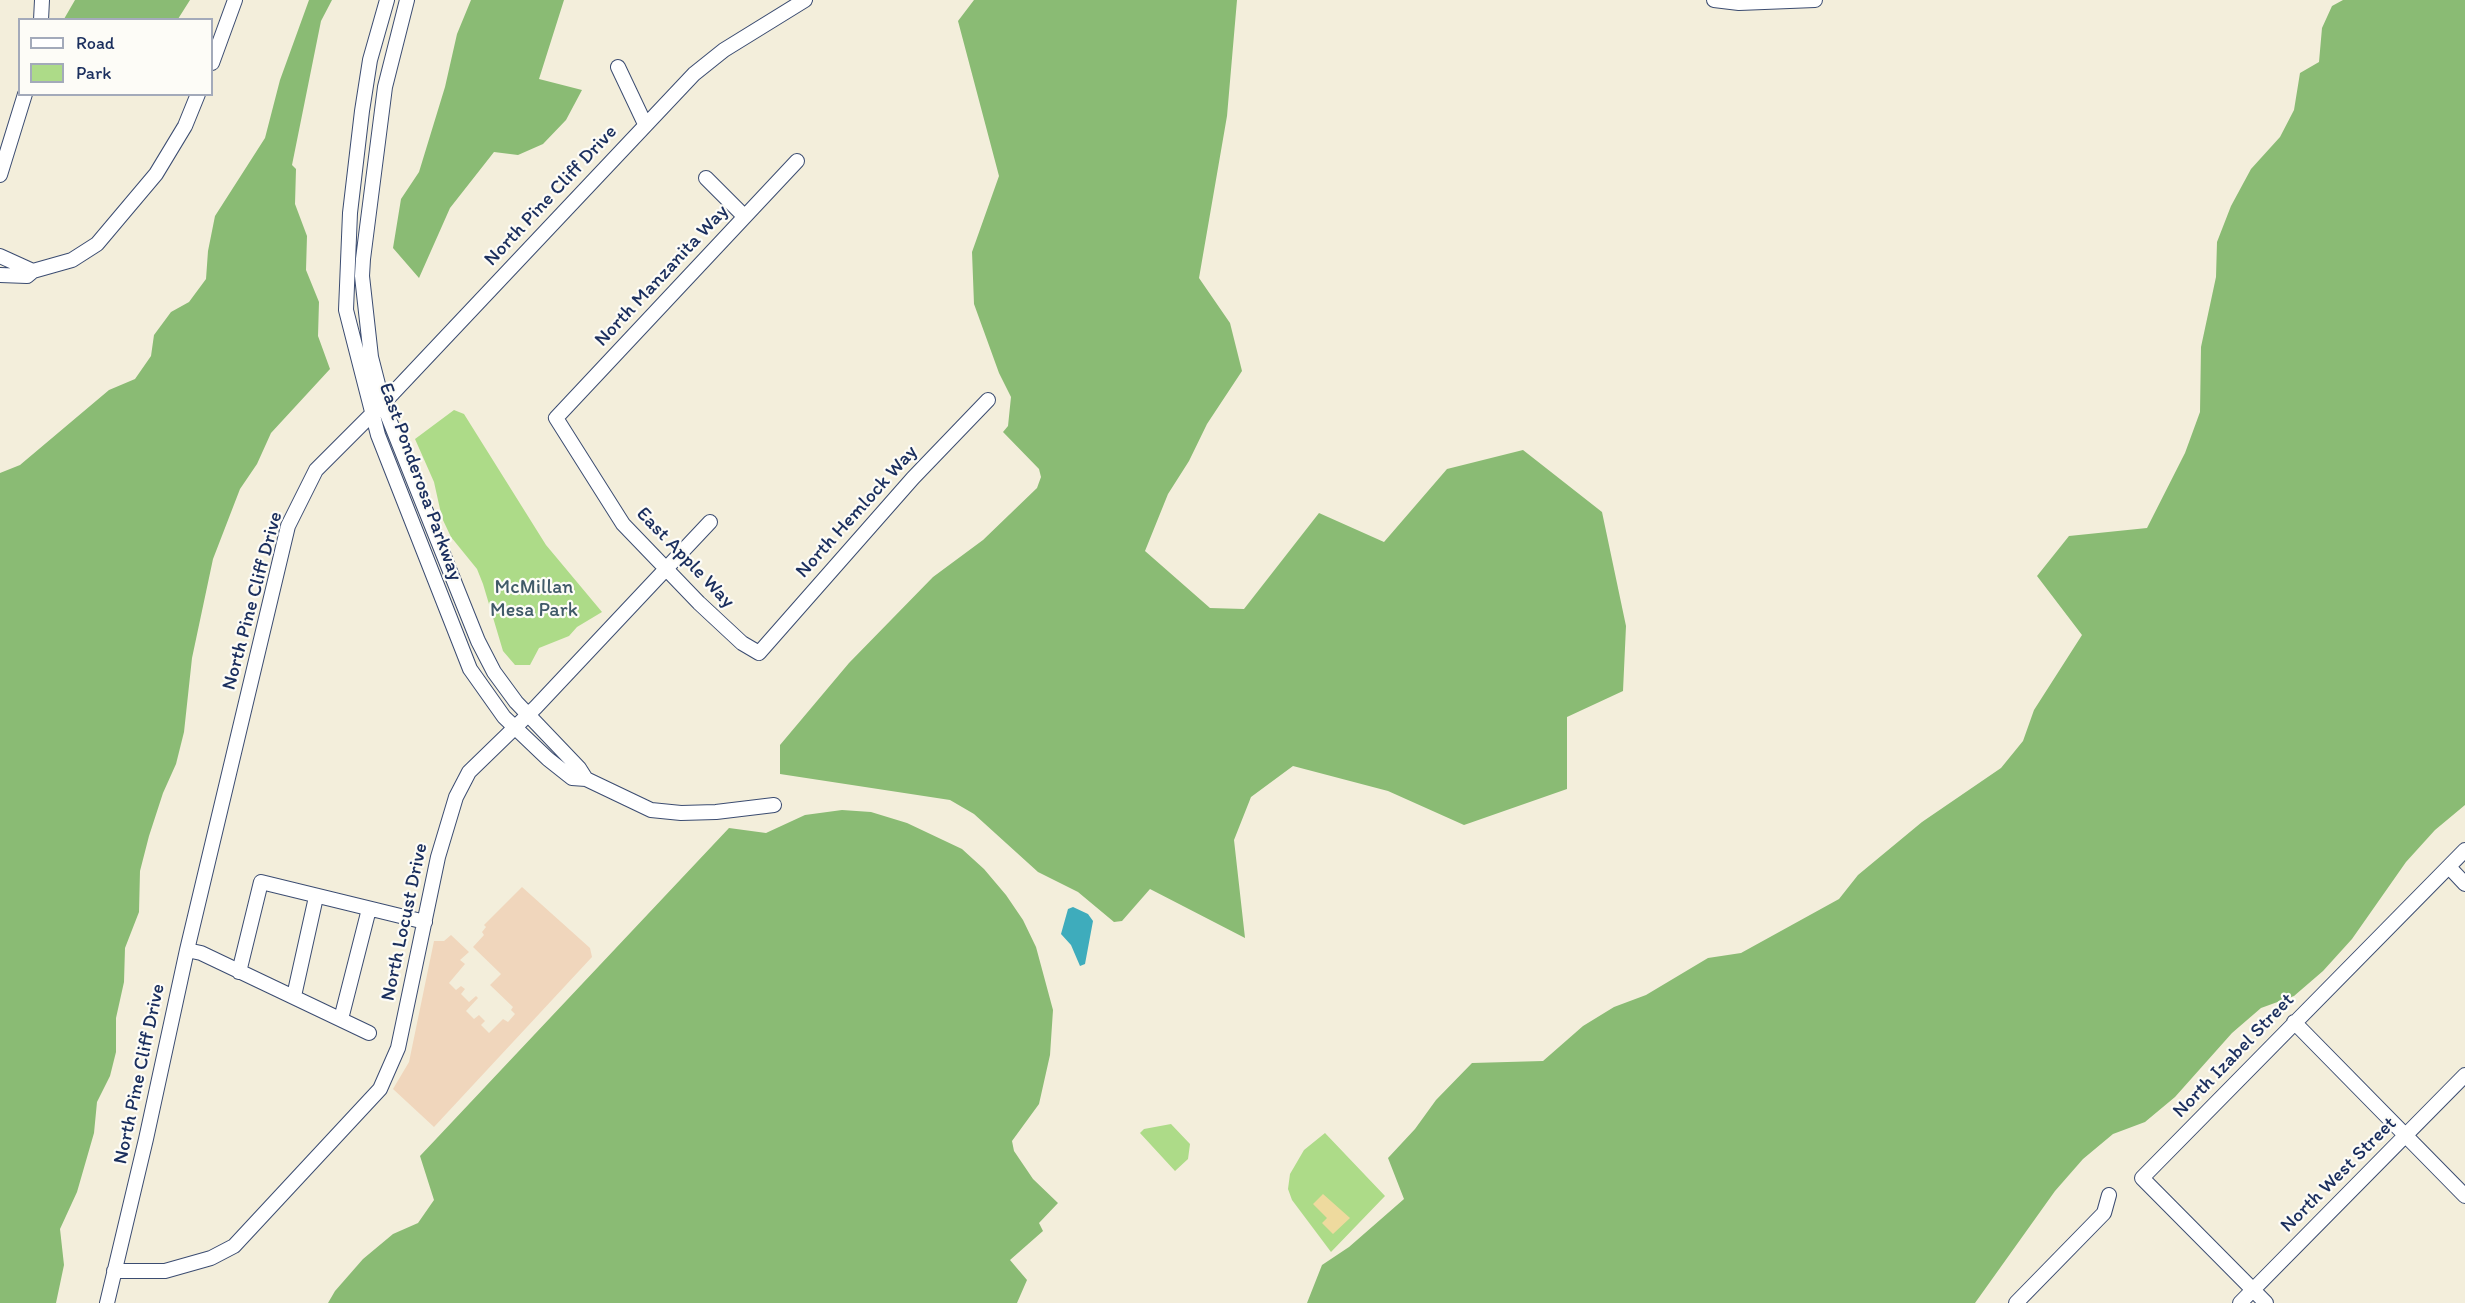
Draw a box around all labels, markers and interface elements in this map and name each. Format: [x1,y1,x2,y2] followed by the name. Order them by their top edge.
[18,18,213,96] legend
[76,32,115,54] text: Road
[76,62,111,84] text: Park
[480,121,622,271] street label: North Pine Cliff Drive
[590,200,734,352] street label: North Manzanita Way
[373,380,467,584] street label: East Ponderosa Parkway
[791,441,923,583] street label: North Hemlock Way
[631,502,739,614] street label: East Apple Way
[218,509,288,693] street label: North Pine Cliff Drive
[490,576,578,623] park label: McMillan Mesa Park
[377,841,433,1003] street label: North Locust Drive
[109,982,171,1166] street label: North Pine Cliff Drive
[2168,989,2300,1123] street label: North Izabel Street
[2276,1112,2402,1238] street label: North West Street

